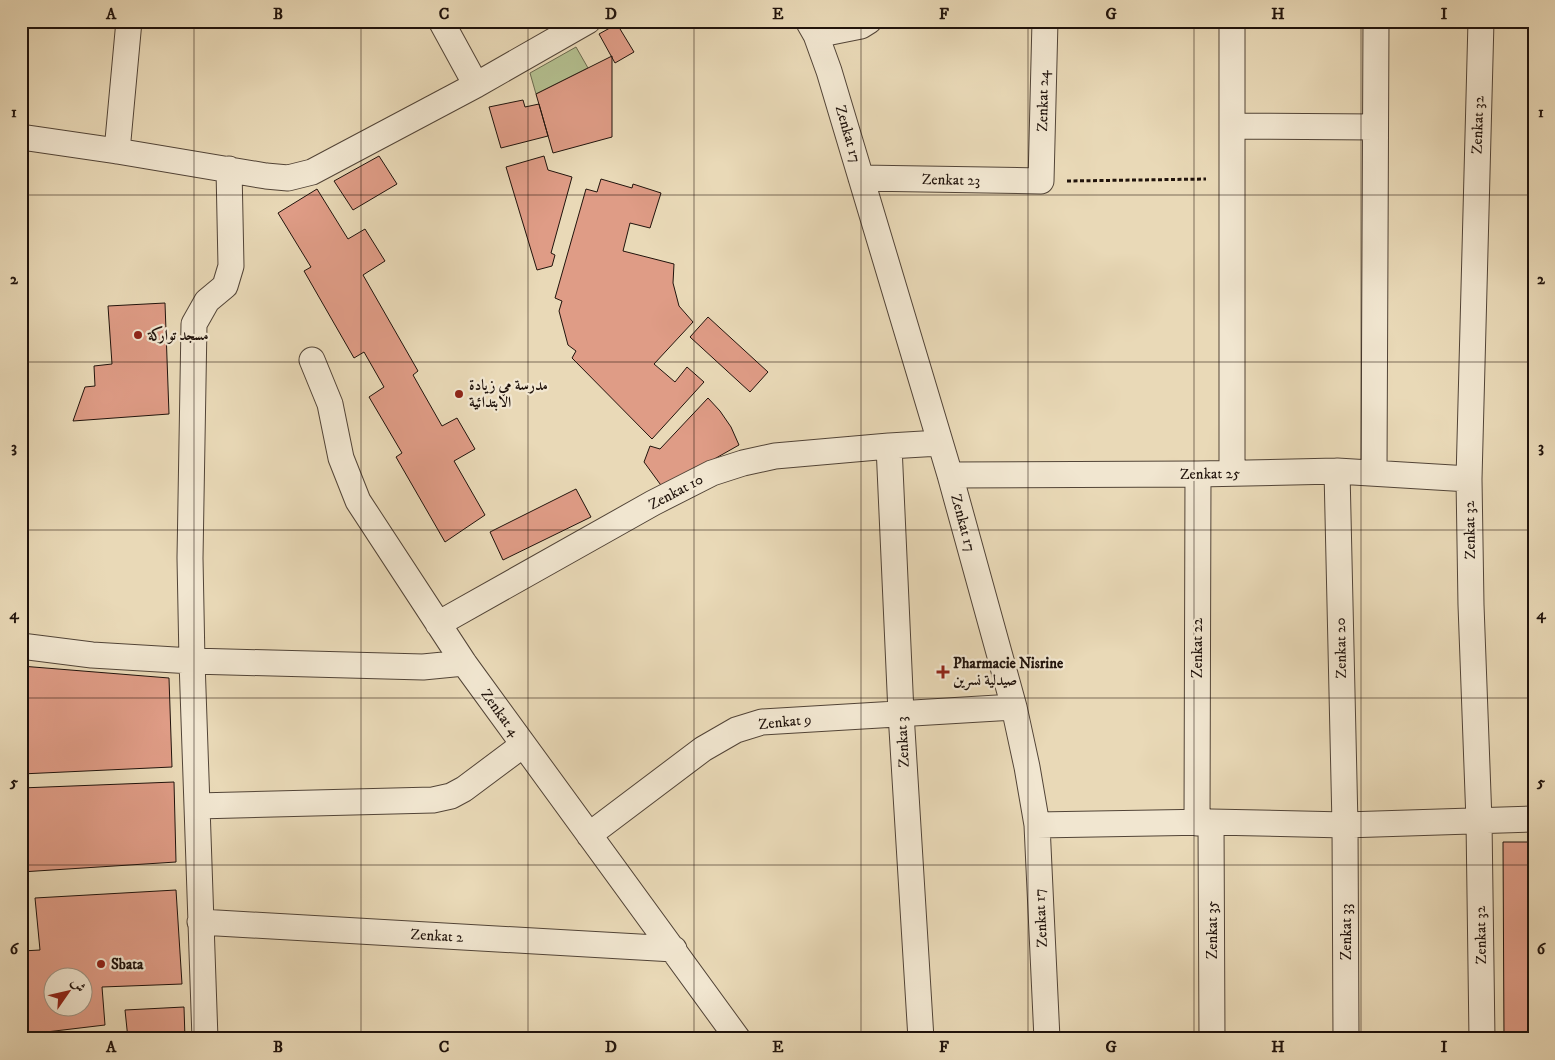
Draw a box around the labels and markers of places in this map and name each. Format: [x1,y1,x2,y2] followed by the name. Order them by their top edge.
[147,326,209,345] place label: مسجد تواركة
[132,329,144,341] marker: مسجد تواركة
[469,376,548,412] place label: مدرسة مي زيادة الابتدائية
[453,388,465,400] marker: مدرسة مي زيادة الابتدائية
[953,654,1064,691] place label: Pharmacie Nisrine صيدلية نسرين
[937,666,949,678] marker: Pharmacie Nisrine صيدلية نسرين
[111,955,144,974] place label: Sbata
[95,958,107,970] marker: Sbata

